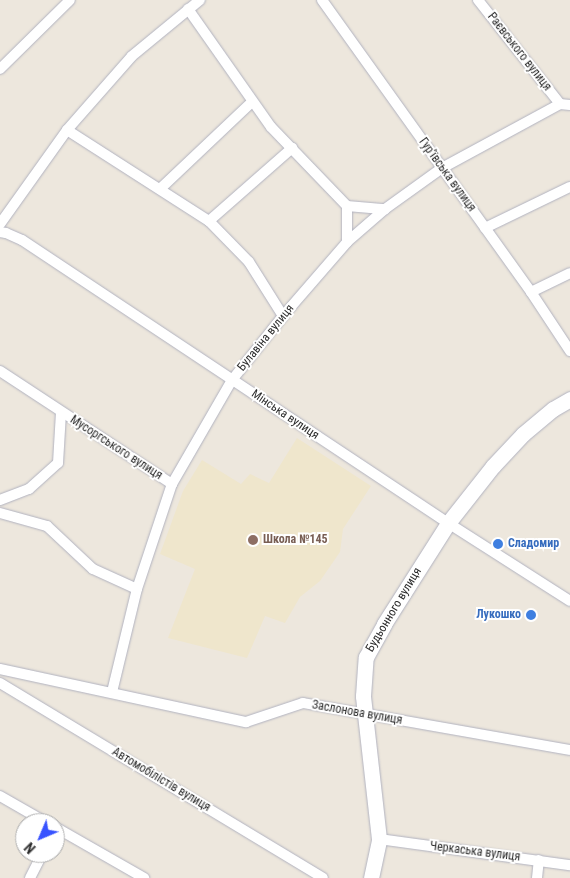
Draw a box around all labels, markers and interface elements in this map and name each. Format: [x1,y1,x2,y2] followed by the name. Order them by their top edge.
[484,10,554,94] street label: Раєвського вулиця
[415,135,479,215] street label: Гур’ївська вулиця
[235,302,297,374] street label: Булавіна вулиця
[248,387,322,443] street label: Мінська вулиця
[67,413,165,483] street label: Мусоргського вулиця
[263,533,328,547] place label: Школа №145
[247,534,259,546] marker: Школа №145
[508,537,559,551] place label: Сладомир
[492,538,504,550] marker: Сладомир
[363,565,425,655] street label: Будьонного вулиця
[476,608,521,622] place label: Лукошко
[525,609,537,621] marker: Лукошко
[311,698,403,728] street label: Заслонова вулиця
[109,745,213,815] street label: Автомобілістів вулиця
[15,813,65,863] north arrow
[21,839,39,857] text: N
[429,839,521,865] street label: Черкаська вулиця

